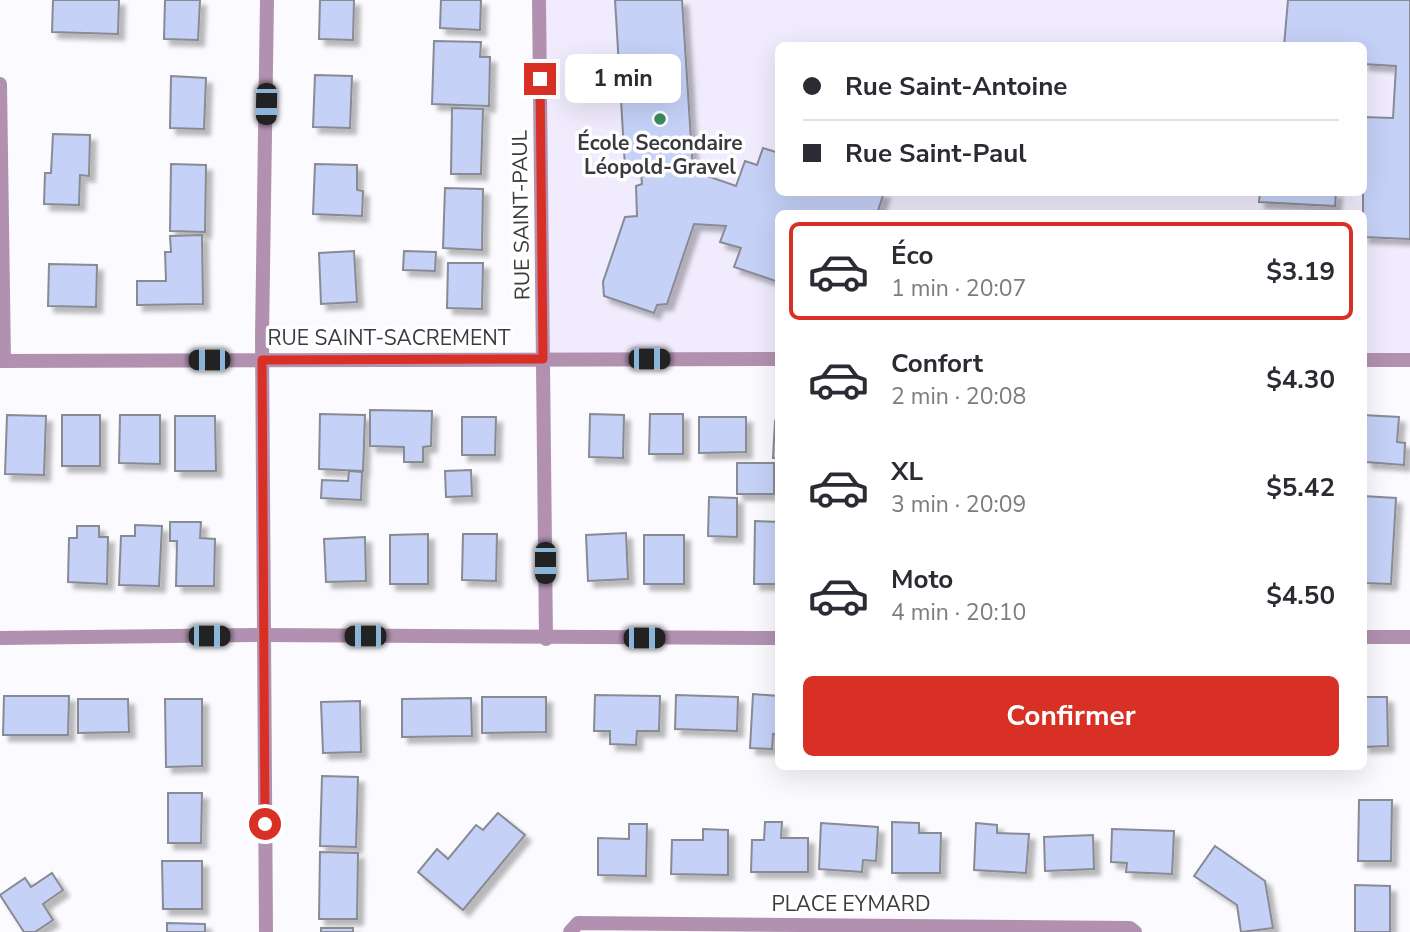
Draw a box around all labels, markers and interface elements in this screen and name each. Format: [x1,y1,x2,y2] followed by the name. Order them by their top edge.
[564,55,680,104] callout: 1 min
[524,63,556,95] route end
[593,63,653,94] text: 1 min
[845,69,1067,104] text: Rue Saint-Antoine
[256,83,277,125] car
[652,111,668,127] marker: École Secondaire Léopold-Gravel
[506,129,536,300] street label: RUE SAINT-PAUL
[577,129,743,181] place label: École Secondaire Léopold-Gravel
[845,136,1027,171] text: Rue Saint-Paul
[891,238,933,273] text: Éco
[807,240,870,303] icon: car
[1266,254,1335,289] text: $3.19
[891,273,1026,304] text: 1 min · 20:07
[268,324,511,352] street label: RUE SAINT-SACREMENT
[891,346,983,381] text: Confort
[807,348,870,411] icon: car
[629,349,671,370] car
[189,350,231,371] car
[1266,362,1335,397] text: $4.30
[891,381,1026,412] text: 2 min · 20:08
[891,454,923,489] text: XL
[807,456,870,519] icon: car
[1266,470,1335,505] text: $5.42
[891,489,1026,520] text: 3 min · 20:09
[535,542,556,584] car
[891,562,953,597] text: Moto
[807,564,870,627] icon: car
[1266,578,1335,613] text: $4.50
[891,597,1026,628] text: 4 min · 20:10
[189,626,231,647] car
[345,626,387,647] car
[624,628,666,649] car
[803,676,1339,756] button: Confirmer
[249,808,281,840] route start
[772,890,930,918] street label: PLACE EYMARD

